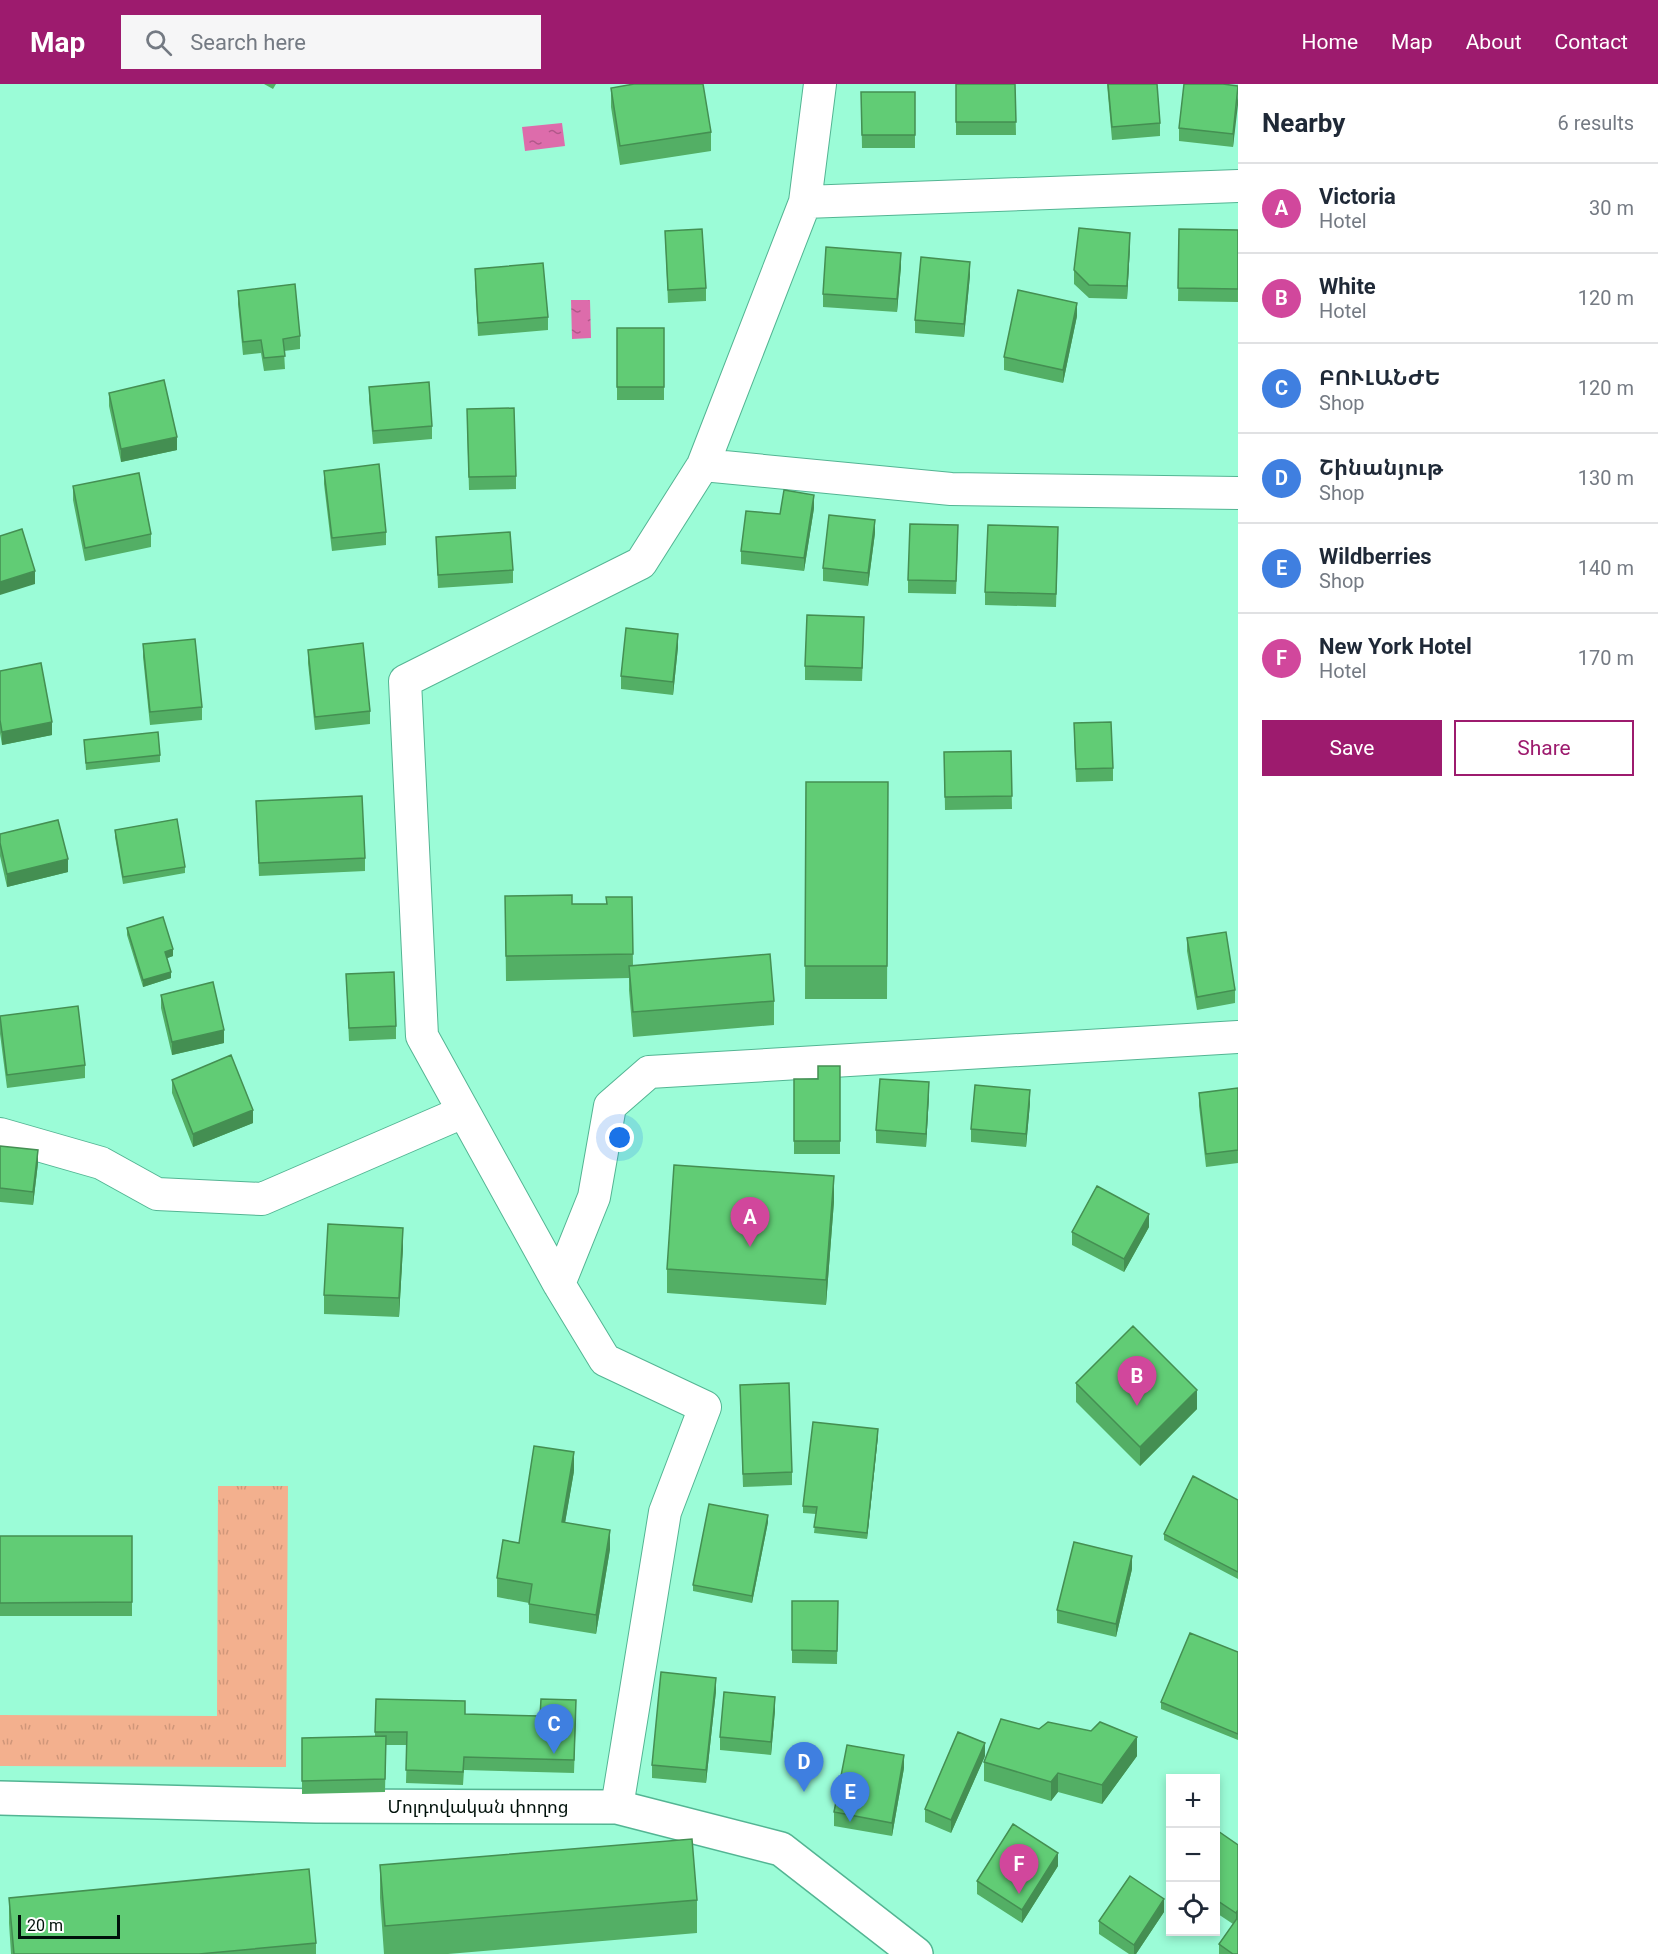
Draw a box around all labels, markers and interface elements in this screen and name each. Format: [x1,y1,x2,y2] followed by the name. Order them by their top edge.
[121,15,541,69] search box
[30,26,85,59] text: Map
[142,26,175,59] icon: search
[190,30,306,55] text: Search here
[1302,30,1358,54] text: Home
[1391,30,1433,54] text: Map
[1466,30,1522,54] text: About
[1555,30,1628,54] text: Contact
[1262,108,1345,138] text: Nearby
[1558,111,1634,135] text: 6 results
[1319,184,1396,209] text: Victoria
[1275,196,1288,220] text: A
[1589,196,1634,220] text: 30 m
[1319,209,1367,233] text: Hotel
[1319,274,1376,299] text: White
[1275,286,1288,310] text: B
[1578,286,1634,310] text: 120 m
[1319,299,1367,323] text: Hotel
[1319,365,1440,390] text: ԲՈՒԼԱՆԺԵ
[1275,376,1288,400] text: C
[1578,376,1634,400] text: 120 m
[1319,391,1365,415] text: Shop
[1319,455,1443,480] text: Շինանյութ
[1275,466,1288,490] text: D
[1578,466,1634,490] text: 130 m
[1319,481,1365,505] text: Shop
[1319,544,1432,569] text: Wildberries
[1276,556,1287,580] text: E
[1578,556,1634,580] text: 140 m
[1319,569,1365,593] text: Shop
[1319,634,1472,659] text: New York Hotel
[1276,646,1287,670] text: F
[1578,646,1634,670] text: 170 m
[1319,659,1367,683] text: Hotel
[1262,720,1442,776] button: Save
[1454,720,1634,776] button: Share
[605,1123,634,1152] your location
[730,1198,770,1247] pin: A
[1118,1356,1156,1406] pin: B
[534,1704,574,1754] pin: C
[784,1742,824,1792] pin: D
[830,1772,870,1822] pin: E
[1166,1774,1220,1936] map controls
[1166,1774,1220,1828] button: +
[387,1796,569,1817] street label: Մոլդովական փողոց
[1166,1828,1220,1882] button: −
[1000,1844,1038,1894] pin: F
[1166,1882,1220,1936] button: locate
[18,1912,120,1940] scale bar
[27,1916,63,1935] text: 20 m

